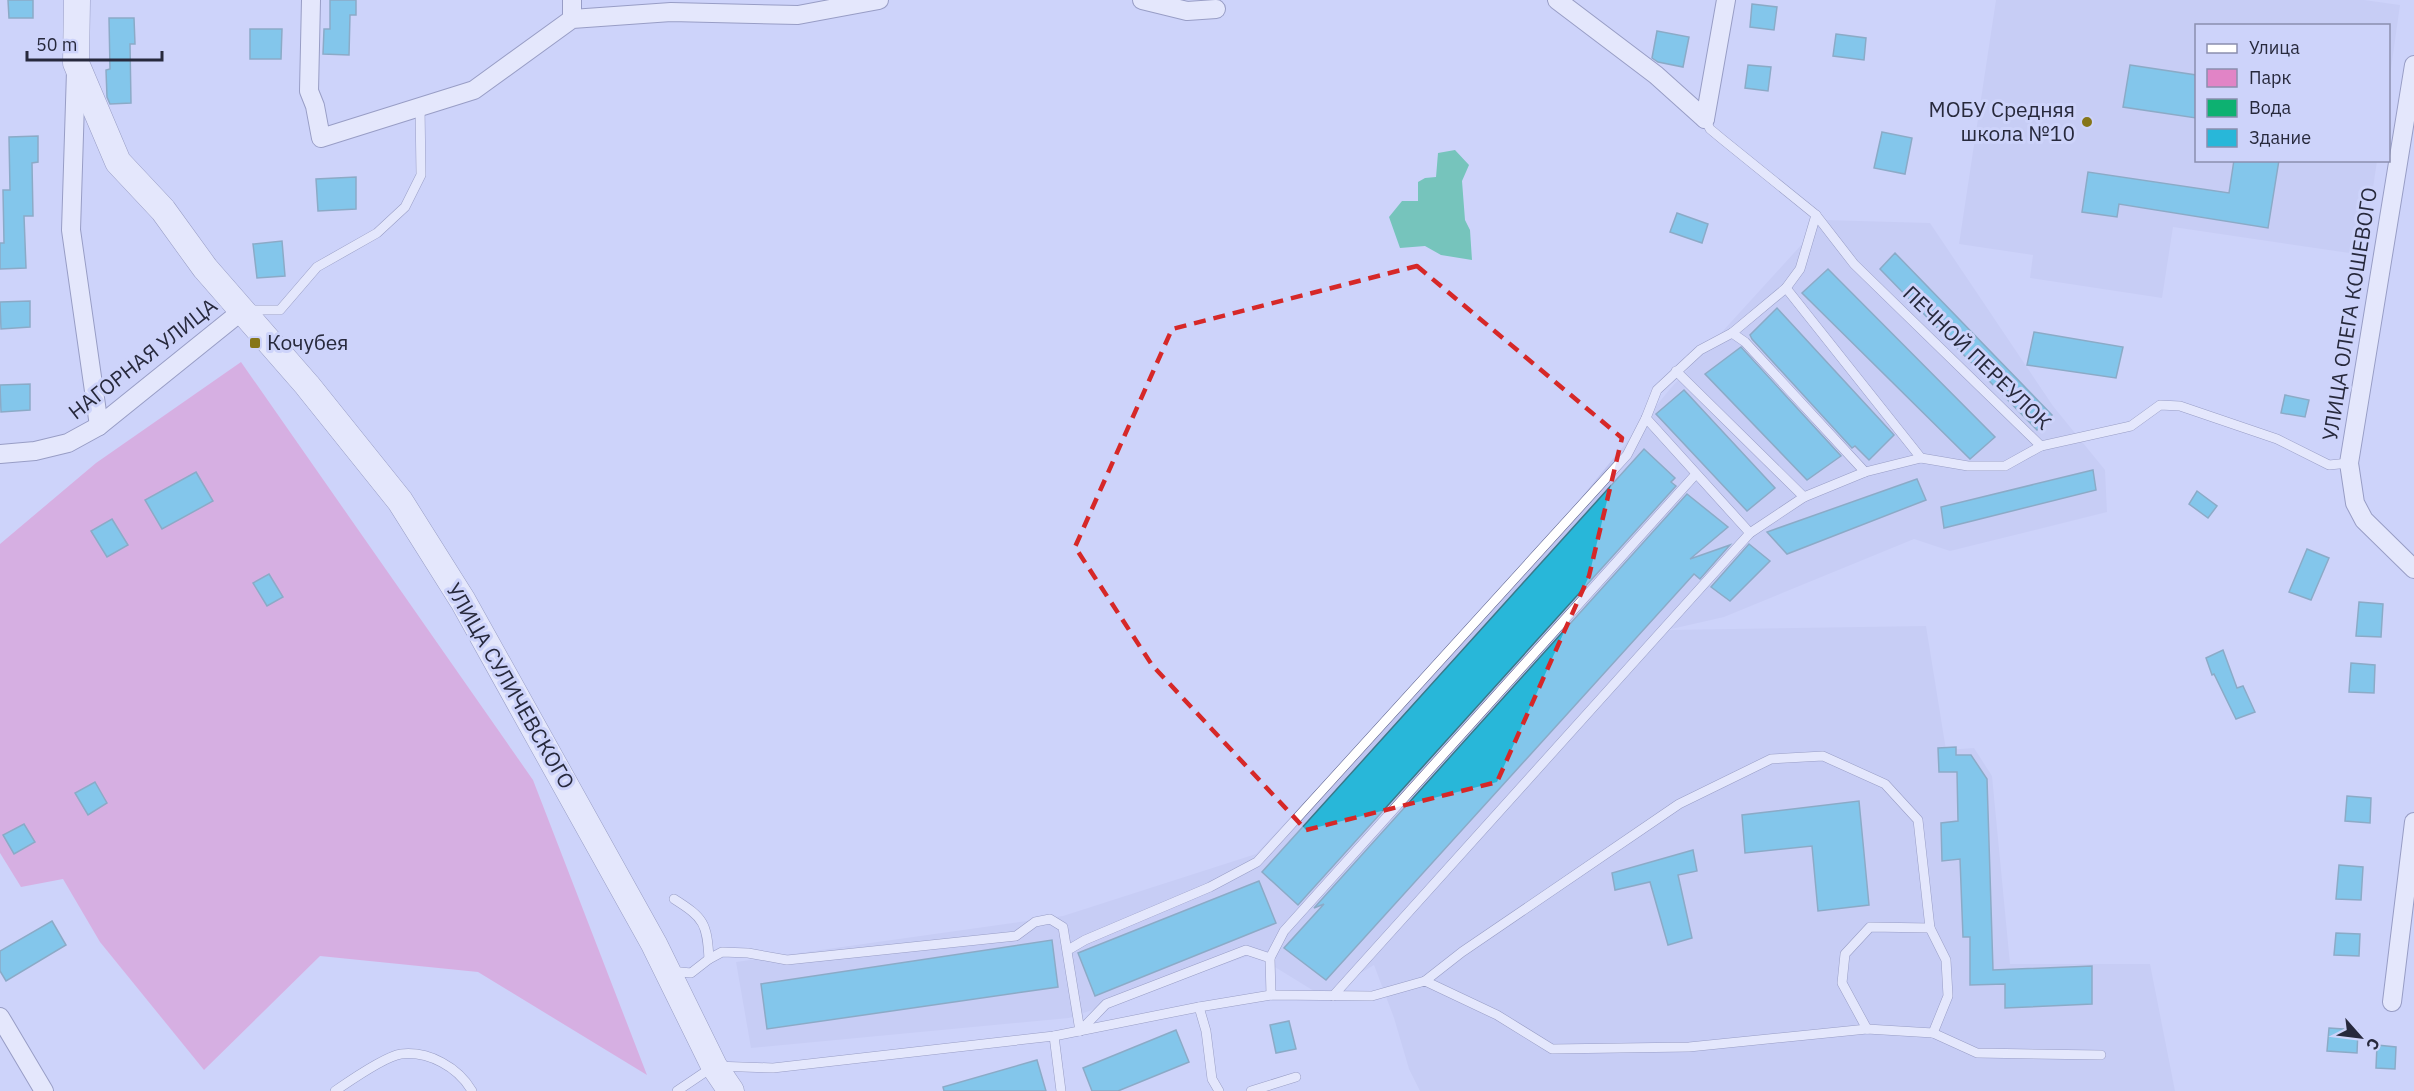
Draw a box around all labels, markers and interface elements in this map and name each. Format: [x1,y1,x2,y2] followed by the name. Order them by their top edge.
[27,24,162,62] scale bar
[2195,24,2390,162] legend
[36,33,78,56] text: 50 m
[2249,36,2300,59] text: Улица
[2249,66,2292,89] text: Парк
[1929,95,2075,147] place label: МОБУ Средняя школа №10
[2249,96,2292,119] text: Вода
[2080,115,2094,129] marker: МОБУ Средняя школа №10
[2249,126,2311,149] text: Здание
[2315,185,2383,443] street label: УЛИЦА ОЛЕГА КОШЕВОГО
[1897,279,2058,436] street label: ПЕЧНОЙ ПЕРЕУЛОК
[62,291,223,425] street label: НАГОРНАЯ УЛИЦА
[267,328,349,356] place label: Кочубея
[248,336,262,350] marker: Кочубея
[440,577,581,794] street label: УЛИЦА СУЛИЧЕВСКОГО
[2330,1007,2390,1067] north arrow
[2362,1035,2385,1053] text: С

